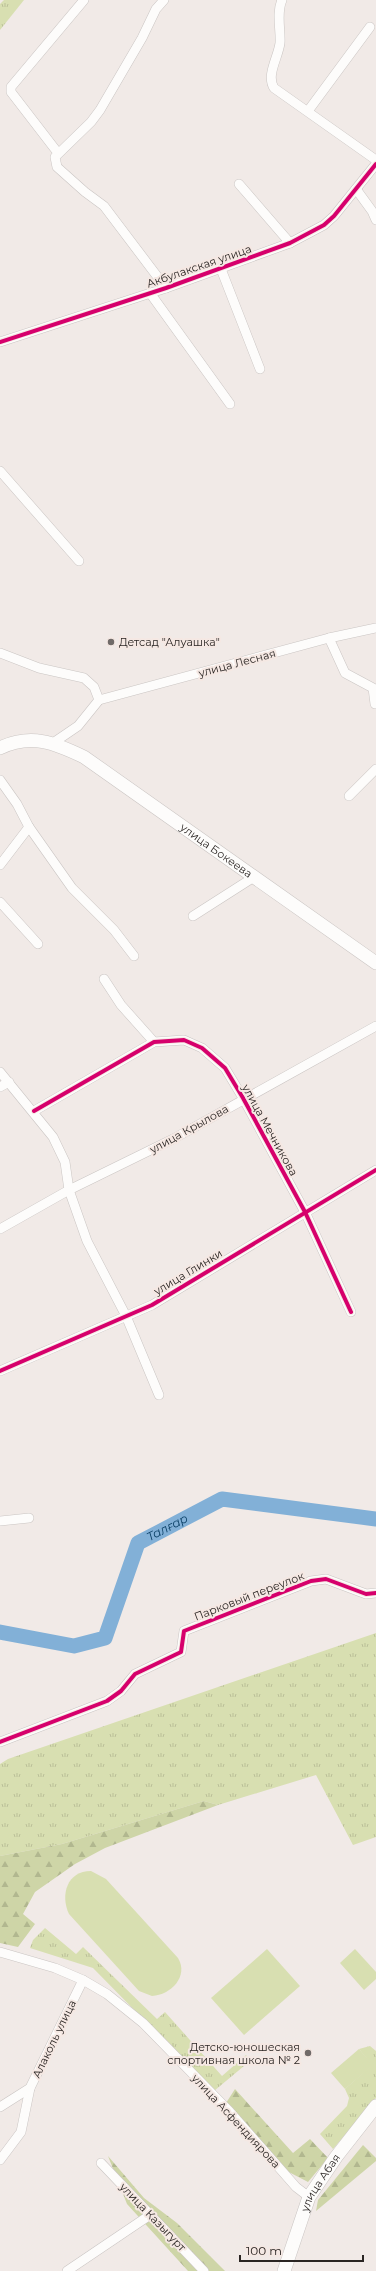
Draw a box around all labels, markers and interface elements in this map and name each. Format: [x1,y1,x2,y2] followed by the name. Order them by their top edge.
[145,242,253,290] street label: Акбулакская улица
[119,635,220,649] place label: Детсад "Алуашка"
[106,637,116,647] marker: Детсад "Алуашка"
[196,646,277,680] street label: улица Лесная
[177,819,255,881] street label: улица Бокеева
[239,1081,301,1178] street label: улица Мечникова
[146,1102,231,1157] street label: улица Крылова
[150,1246,225,1299] street label: улица Глинки
[144,1510,190,1544] water label: Талғар
[192,1568,307,1623] street label: Парковый переулок
[29,1998,79,2080] street label: Алаколь улица
[167,2040,300,2067] place label: Детско-юношеская спортивная школа № 2
[303,2048,313,2058] marker: Детско-юношеская спортивная школа № 2
[188,2070,283,2171] street label: улица Асфендиярова
[297,2151,343,2214] street label: улица Абая
[116,2179,190,2255] street label: улица Казыгурт
[240,2237,363,2263] scale bar
[246,2243,282,2258] text: 100 m

